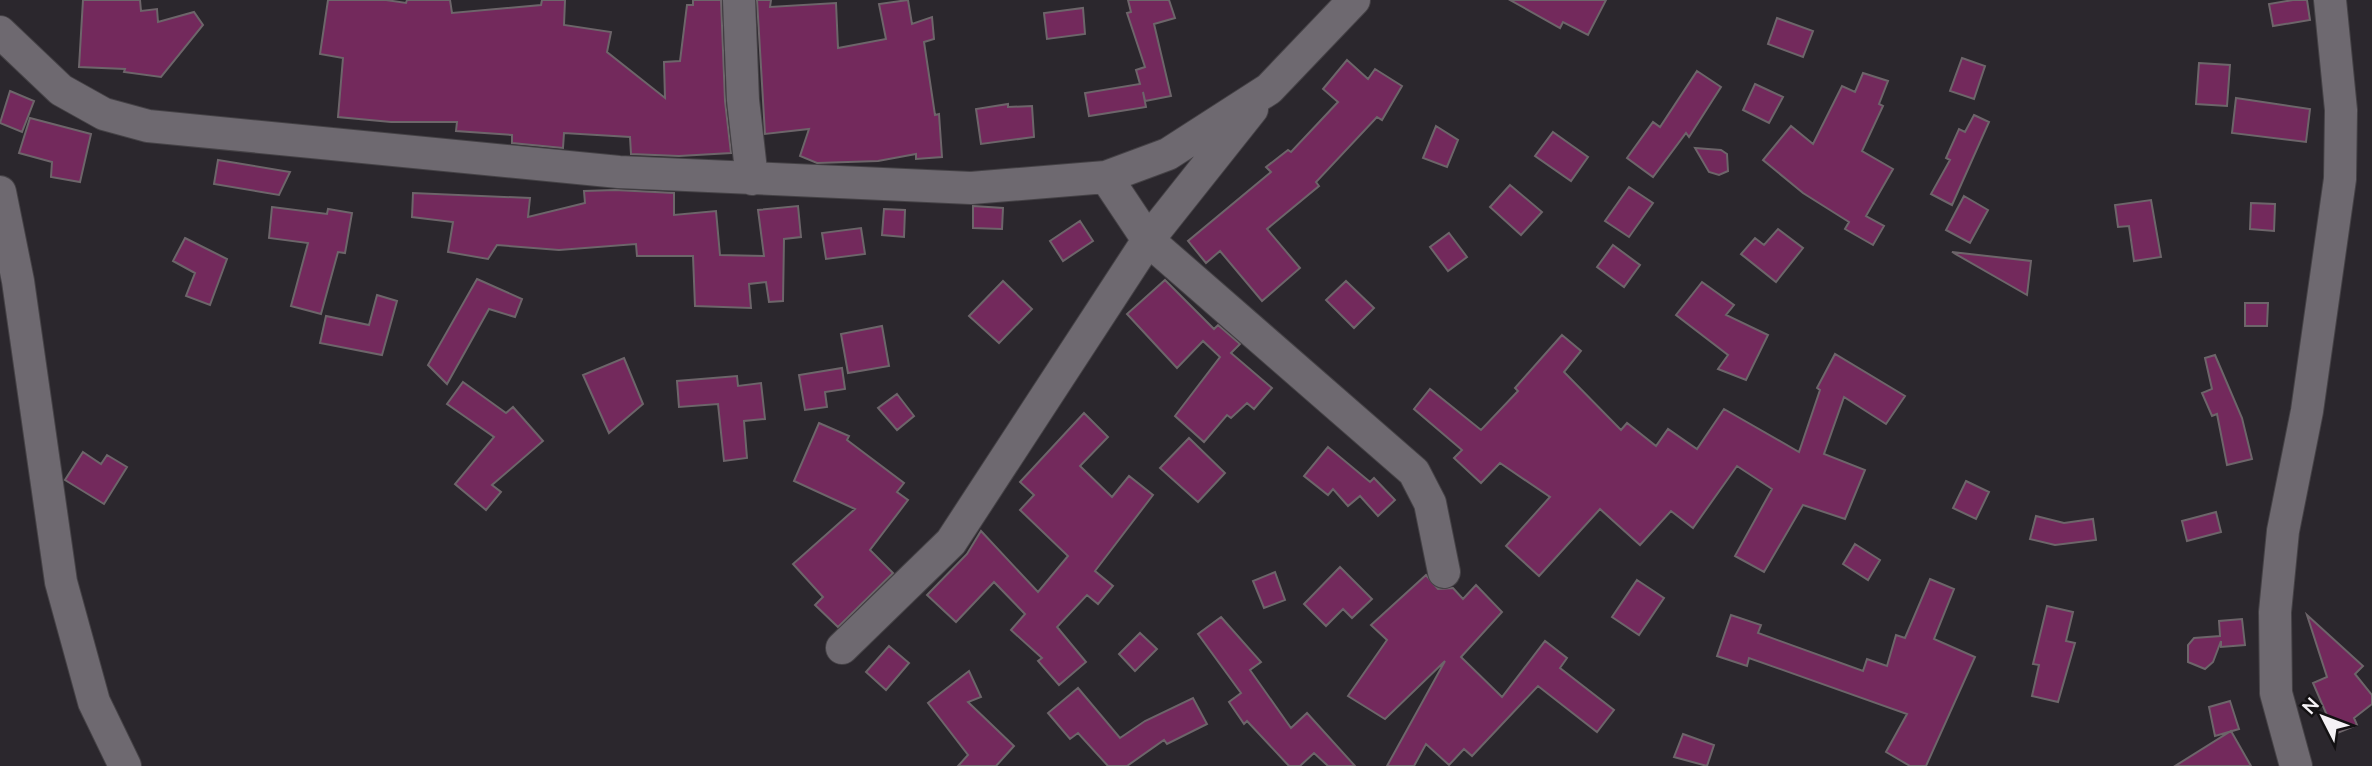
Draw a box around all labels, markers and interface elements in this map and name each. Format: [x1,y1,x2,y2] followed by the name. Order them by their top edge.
[2288,682,2358,752] north arrow
[2297,692,2326,720] text: N

